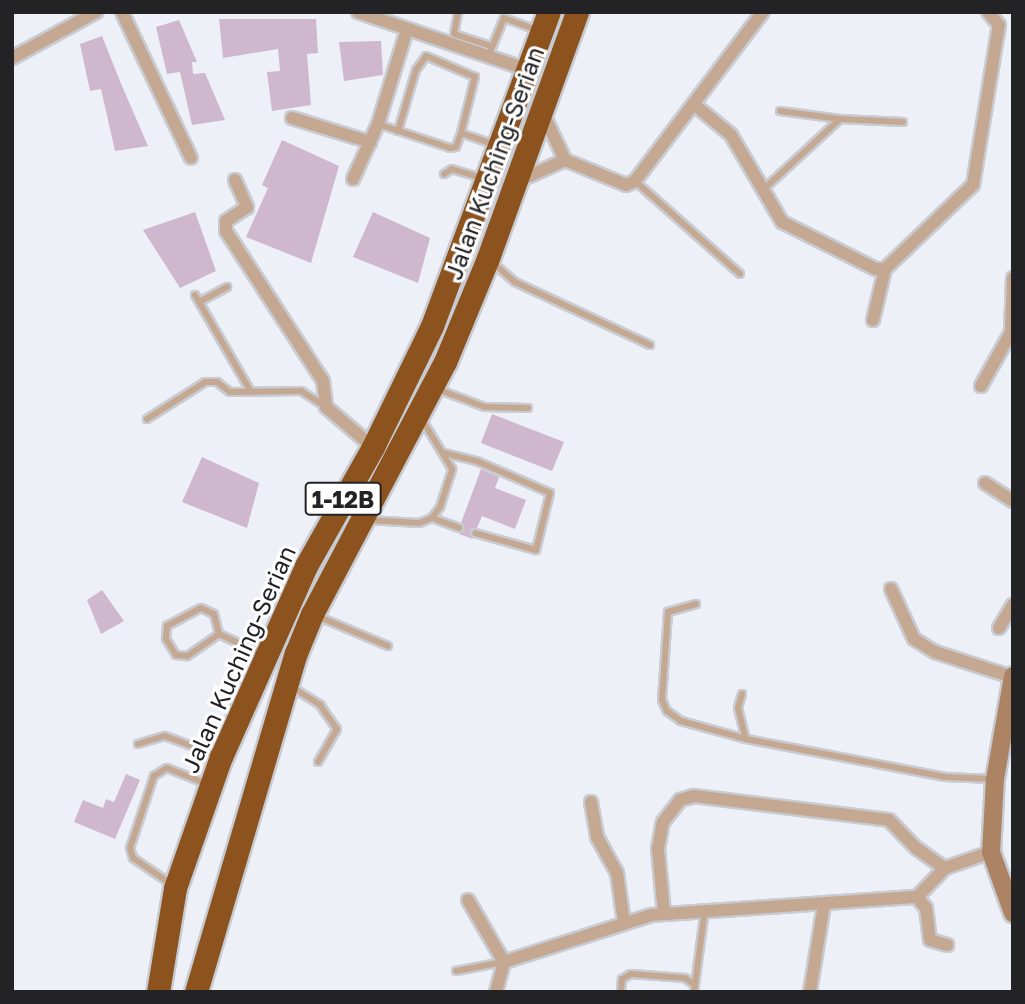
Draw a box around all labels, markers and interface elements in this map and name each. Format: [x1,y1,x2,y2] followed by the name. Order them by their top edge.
[438,43,550,283] street label: Jalan Kuching-Serian
[304,480,382,519] road number: 1-12B
[175,541,301,777] street label: Jalan Kuching-Serian

